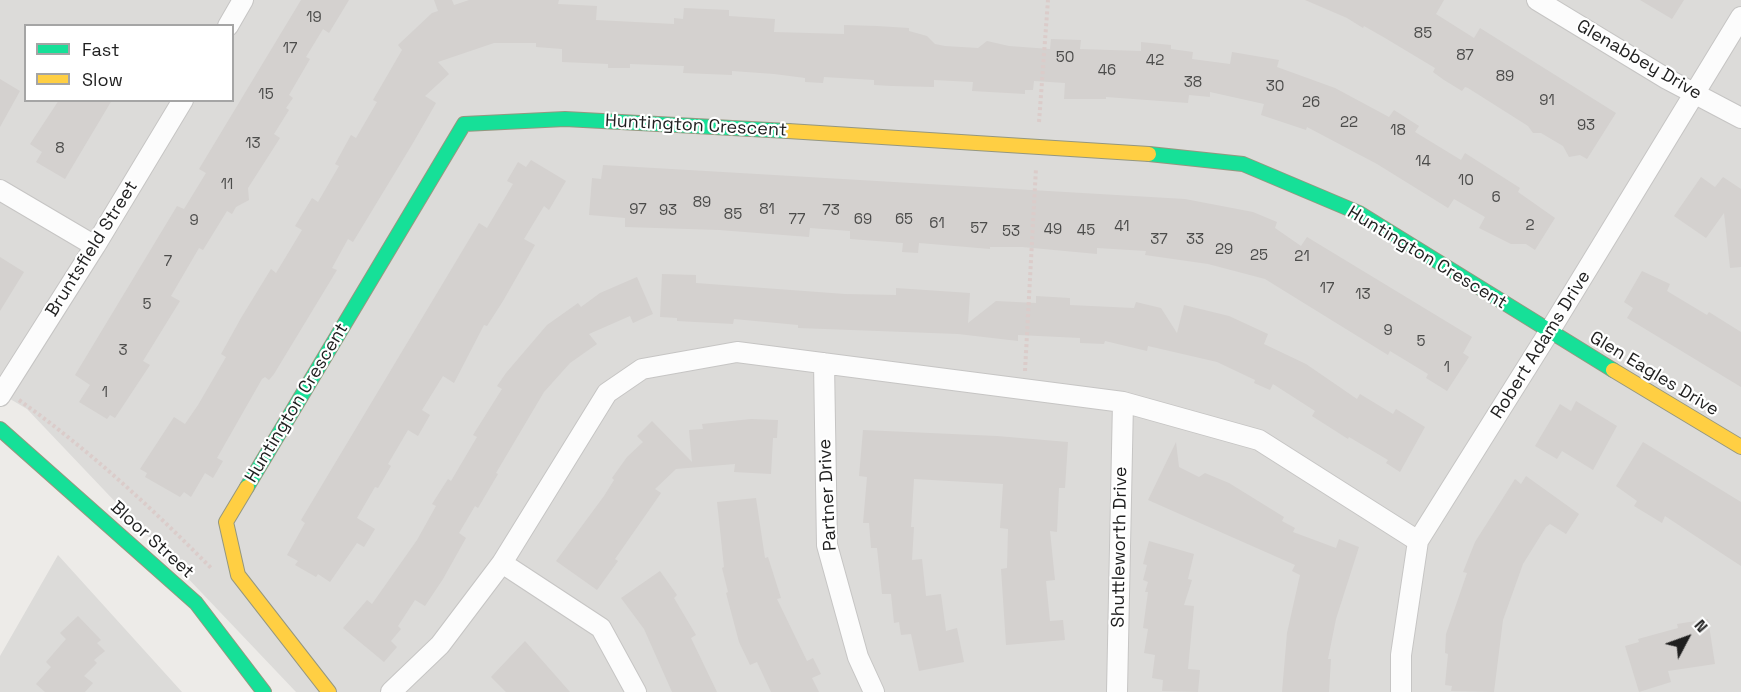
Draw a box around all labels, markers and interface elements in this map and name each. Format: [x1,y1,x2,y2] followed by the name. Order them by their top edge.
[306,9,322,27] house number: 19
[1573,15,1705,105] street label: Glenabbey Drive
[24,24,234,102] legend
[1414,25,1432,43] house number: 85
[82,38,119,61] text: Fast
[283,40,297,58] house number: 17
[1456,47,1474,65] house number: 87
[1056,49,1074,67] house number: 50
[1146,52,1164,70] house number: 42
[1098,62,1116,80] house number: 46
[82,68,123,91] text: Slow
[1496,68,1514,86] house number: 89
[1184,74,1202,92] house number: 38
[1266,78,1284,96] house number: 30
[258,86,274,104] house number: 15
[1539,92,1555,110] house number: 91
[1302,94,1320,112] house number: 26
[604,110,788,142] street label: Huntington Crescent
[1340,114,1358,132] house number: 22
[1577,117,1595,135] house number: 93
[1390,122,1406,140] house number: 18
[245,135,261,153] house number: 13
[55,140,65,158] house number: 8
[1415,153,1431,171] house number: 14
[1458,172,1474,190] house number: 10
[221,176,233,194] house number: 11
[41,177,143,321] street label: Bruntsfield Street
[1491,189,1501,207] house number: 6
[693,194,711,212] house number: 89
[629,201,647,219] house number: 97
[759,201,775,219] house number: 81
[659,202,677,220] house number: 93
[822,202,840,220] house number: 73
[1343,202,1511,314] street label: Huntington Crescent
[724,206,742,224] house number: 85
[789,211,805,229] house number: 77
[854,211,872,229] house number: 69
[895,211,913,229] house number: 65
[189,212,199,230] house number: 9
[929,215,945,233] house number: 61
[1525,217,1535,235] house number: 2
[1114,218,1130,236] house number: 41
[970,220,988,238] house number: 57
[1044,221,1062,239] house number: 49
[1077,222,1095,240] house number: 45
[1002,223,1020,241] house number: 53
[1150,231,1168,249] house number: 37
[1186,231,1204,249] house number: 33
[1215,241,1233,259] house number: 29
[1250,247,1268,265] house number: 25
[1294,248,1310,266] house number: 21
[164,253,172,271] house number: 7
[1487,267,1595,423] street label: Robert Adams Drive
[1320,280,1334,298] house number: 17
[1355,286,1371,304] house number: 13
[143,296,151,314] house number: 5
[241,319,353,487] street label: Huntington Crescent
[1383,322,1393,340] house number: 9
[1586,327,1722,421] street label: Glen Eagles Drive
[1417,333,1425,351] house number: 5
[118,342,128,360] house number: 3
[1444,359,1450,377] house number: 1
[102,384,108,402] house number: 1
[814,438,842,552] street label: Partner Drive
[1108,466,1132,628] street label: Shuttleworth Drive
[106,497,198,583] street label: Bloor Street
[1657,608,1717,668] north arrow
[1690,615,1712,637] text: N

